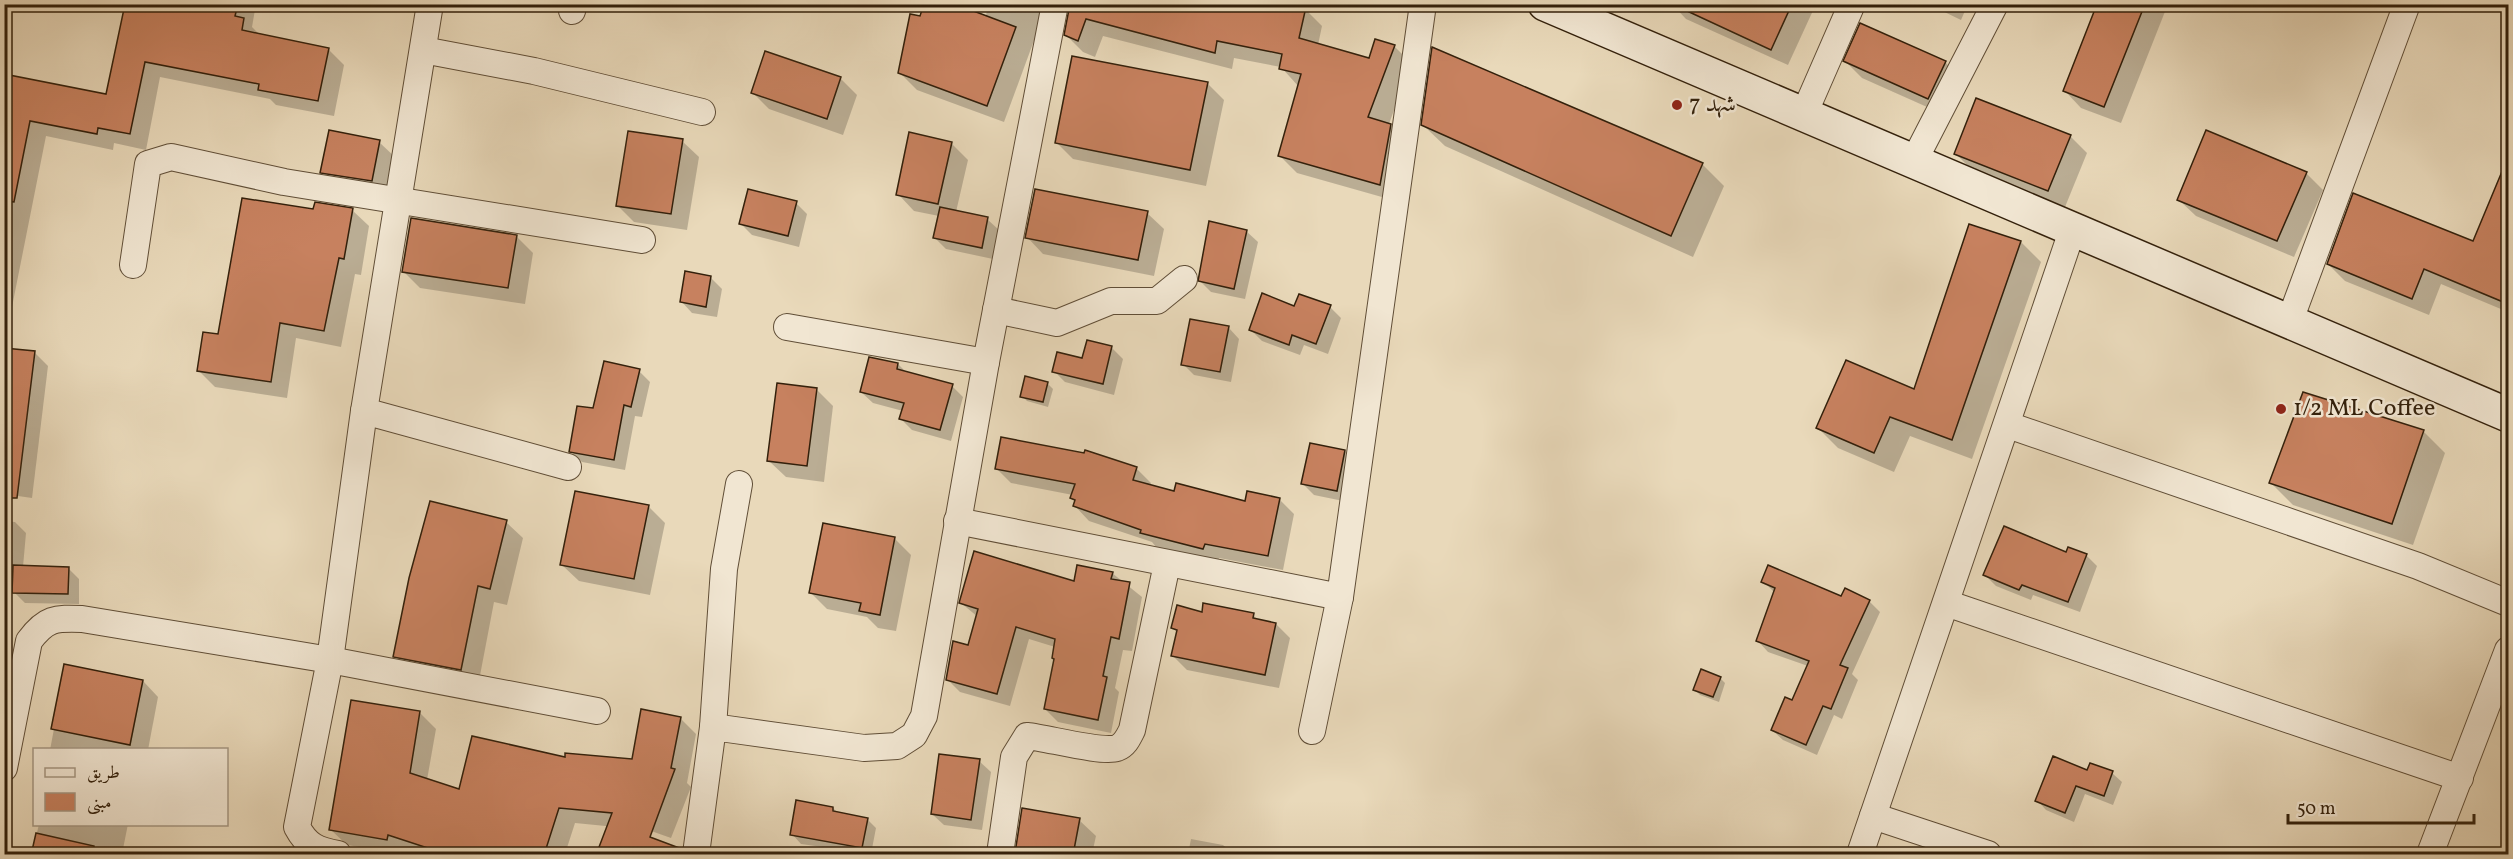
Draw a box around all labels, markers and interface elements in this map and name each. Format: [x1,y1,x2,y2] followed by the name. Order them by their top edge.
[1689,88,1736,122] place label: شهد 7
[1670,98,1684,112] marker: شهد 7
[2293,392,2435,426] place label: 1/2 ML Coffee
[2274,402,2288,416] marker: 1/2 ML Coffee
[33,748,228,826] legend
[87,761,120,786] text: طريق
[2288,787,2474,825] scale bar
[87,791,112,816] text: مبنى
[2297,797,2336,822] text: 50 m

